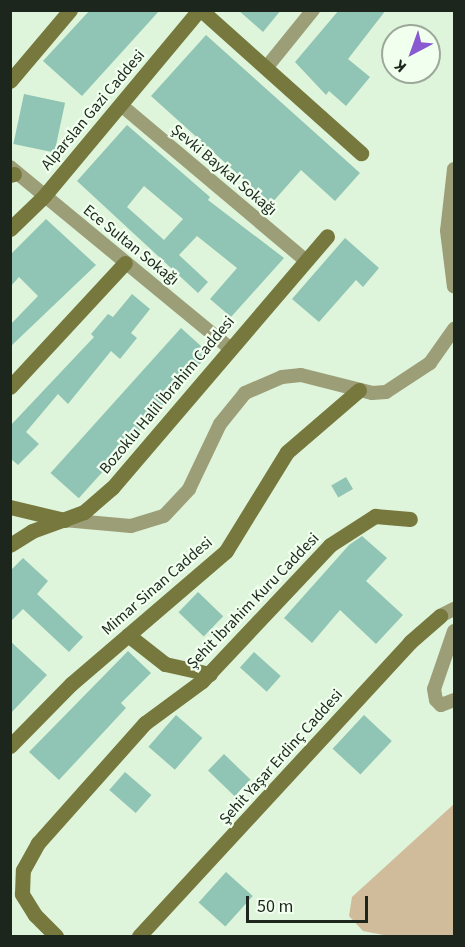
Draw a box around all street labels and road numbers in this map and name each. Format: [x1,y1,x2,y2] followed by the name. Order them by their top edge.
[37,46,149,174] street label: Alparslan Gazi Caddesi
[167,120,281,220] street label: Şevki Baykal Sokağı
[79,200,183,290] street label: Ece Sultan Sokağı
[95,312,239,478] street label: Bozoklu Halil İbrahim Caddesi
[183,529,323,673] street label: Şehit İbrahim Kuru Caddesi
[98,533,216,639] street label: Mimar Sinan Caddesi
[215,685,347,829] street label: Şehit Yaşar Erdinç Caddesi

